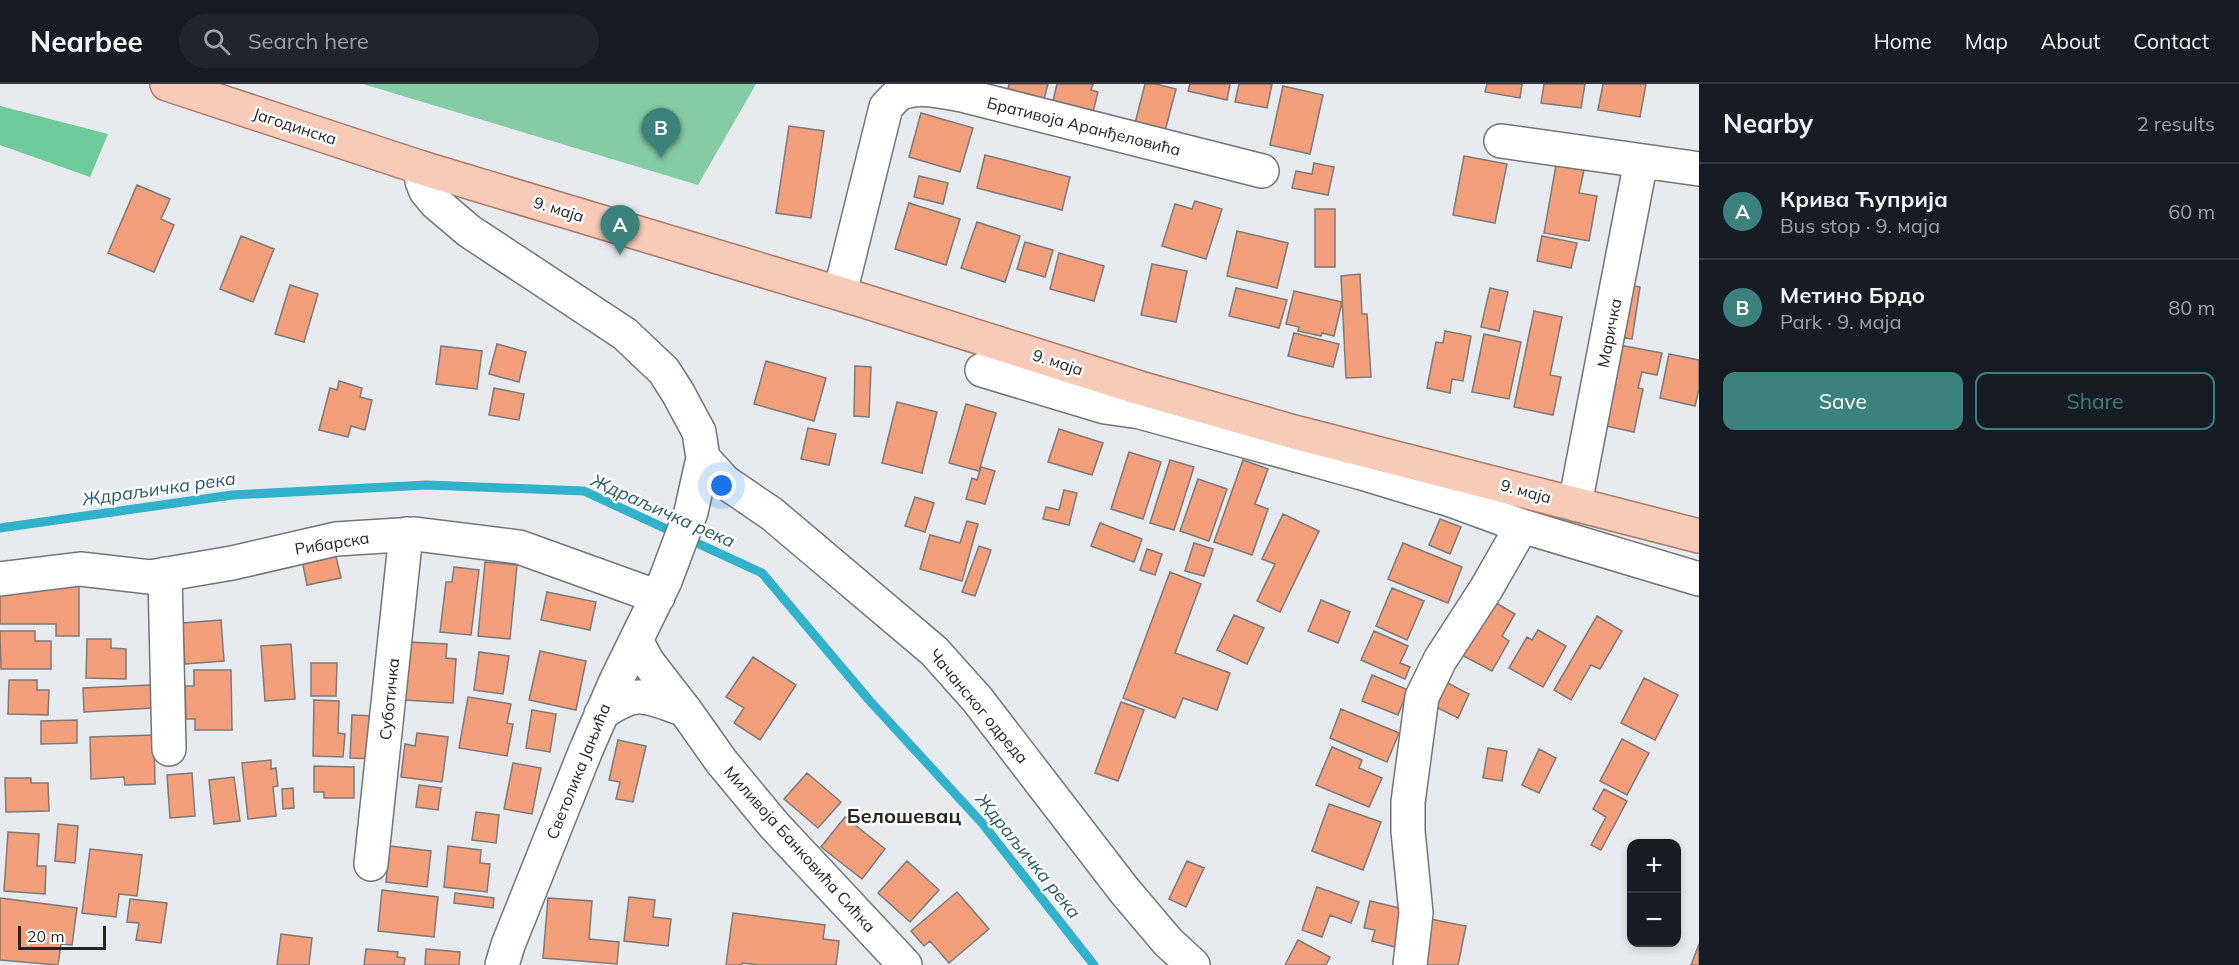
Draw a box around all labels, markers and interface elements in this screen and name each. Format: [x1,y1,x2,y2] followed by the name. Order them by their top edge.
[179,14,599,68] search box
[30,24,143,59] text: Nearbee
[200,25,233,58] icon: search
[248,27,369,55] text: Search here
[1874,28,1932,54] text: Home
[1965,28,2008,54] text: Map
[2041,28,2100,54] text: About
[2133,28,2209,54] text: Contact
[985,92,1183,160] street label: Бративоја Аранђеловића
[251,103,339,149] street label: Јагодинска
[1723,107,1813,140] text: Nearby
[642,109,680,158] pin: B
[2137,111,2215,136] text: 2 results
[1780,185,1948,213] text: Крива Ћуприја
[531,192,587,226] street label: 9. маја
[1735,199,1750,224] text: A
[2168,199,2215,224] text: 60 m
[600,206,640,255] pin: A
[1780,213,1940,238] text: Bus stop · 9. маја
[1780,281,1925,309] text: Метино Брдо
[1736,295,1749,320] text: B
[2168,295,2215,320] text: 80 m
[1592,297,1626,369] street label: Маричка
[1780,309,1902,334] text: Park · 9. маја
[1030,345,1086,379] street label: 9. маја
[1723,372,1963,430] button: Save
[1975,372,2215,430] button: Share
[80,466,237,511] water label: Ждраљичка река
[587,468,739,553] water label: Ждраљичка река
[707,471,736,500] your location
[1498,475,1554,507] street label: 9. маја
[293,527,371,559] street label: Рибарска
[925,645,1033,767] street label: Чачанског одреда
[375,657,403,741] street label: Суботичка
[542,700,614,842] street label: Светолика Јањића
[720,762,880,936] street label: Миливоја Банковића Сићка
[970,788,1086,923] water label: Ждраљичка река
[847,803,962,828] district label: Белошевац
[1627,839,1681,947] map controls
[1627,839,1681,893] button: +
[1627,893,1681,947] button: −
[18,923,106,950] scale bar
[27,926,64,946] text: 20 m

